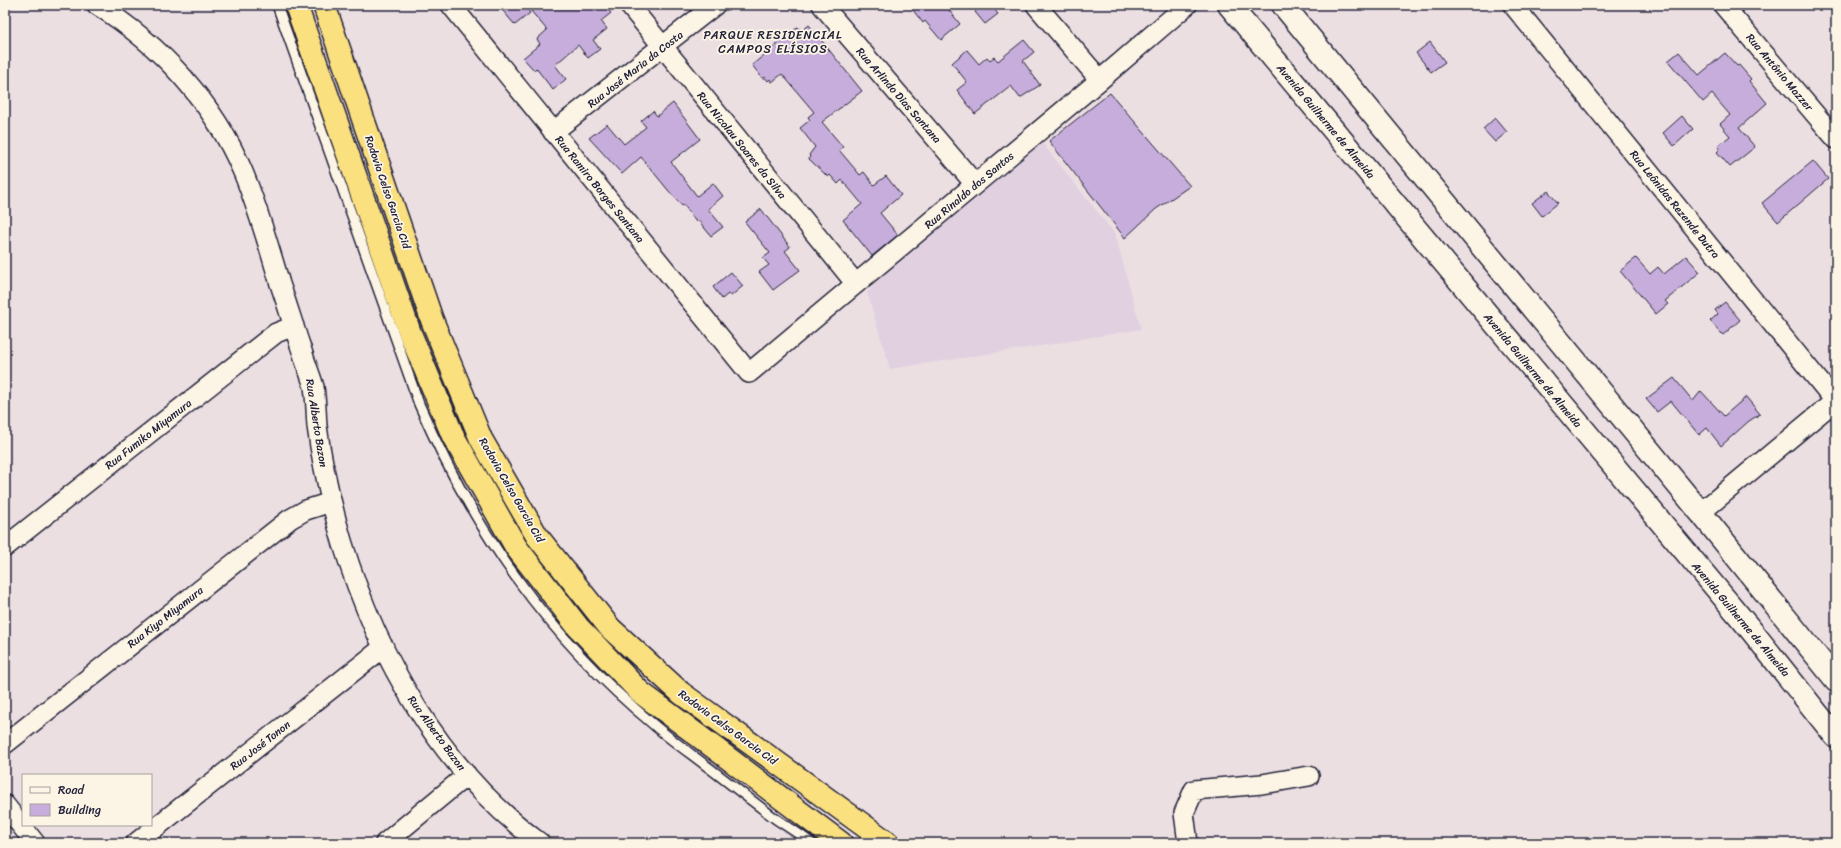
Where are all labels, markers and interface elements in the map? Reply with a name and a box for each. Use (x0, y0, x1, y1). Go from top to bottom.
district label: PARQUE RESIDENCIAL CAMPOS ELÍSIOS (704, 24, 842, 60)
street label: Rua José Maria da Costa (583, 25, 688, 113)
street label: Rua Antônio Mazzer (1741, 29, 1818, 116)
street label: Rua Arlindo Dias Santana (851, 43, 946, 148)
street label: Avenida Guilherme de Almeida (1271, 59, 1380, 183)
street label: Rua Nicolau Soares da Silva (692, 87, 791, 204)
street label: Rua Ramiro Borges Santana (550, 131, 649, 248)
street label: Rodovia Celso Garcia Cid (359, 133, 416, 252)
street label: Rua Rinaldo dos Santos (920, 146, 1019, 234)
street label: Rua Leônidas Rezende Dutra (1625, 146, 1725, 263)
street label: Avenida Guilherme de Almeida (1478, 308, 1587, 432)
street label: Rua Alberto Bazon (300, 377, 333, 469)
street label: Rua Fumiko Miyamura (101, 394, 196, 475)
street label: Rodovia Celso Garcia Cid (474, 434, 550, 547)
street label: Avenida Guilherme de Almeida (1686, 557, 1795, 681)
street label: Rua Kiyo Miyamura (123, 581, 208, 653)
street label: Rodovia Celso Garcia Cid (674, 685, 782, 771)
street label: Rua Alberto Bazon (403, 692, 471, 775)
street label: Rua José Tonon (226, 716, 295, 775)
legend (22, 774, 152, 826)
text: Road (58, 779, 85, 801)
text: Building (58, 799, 101, 821)

